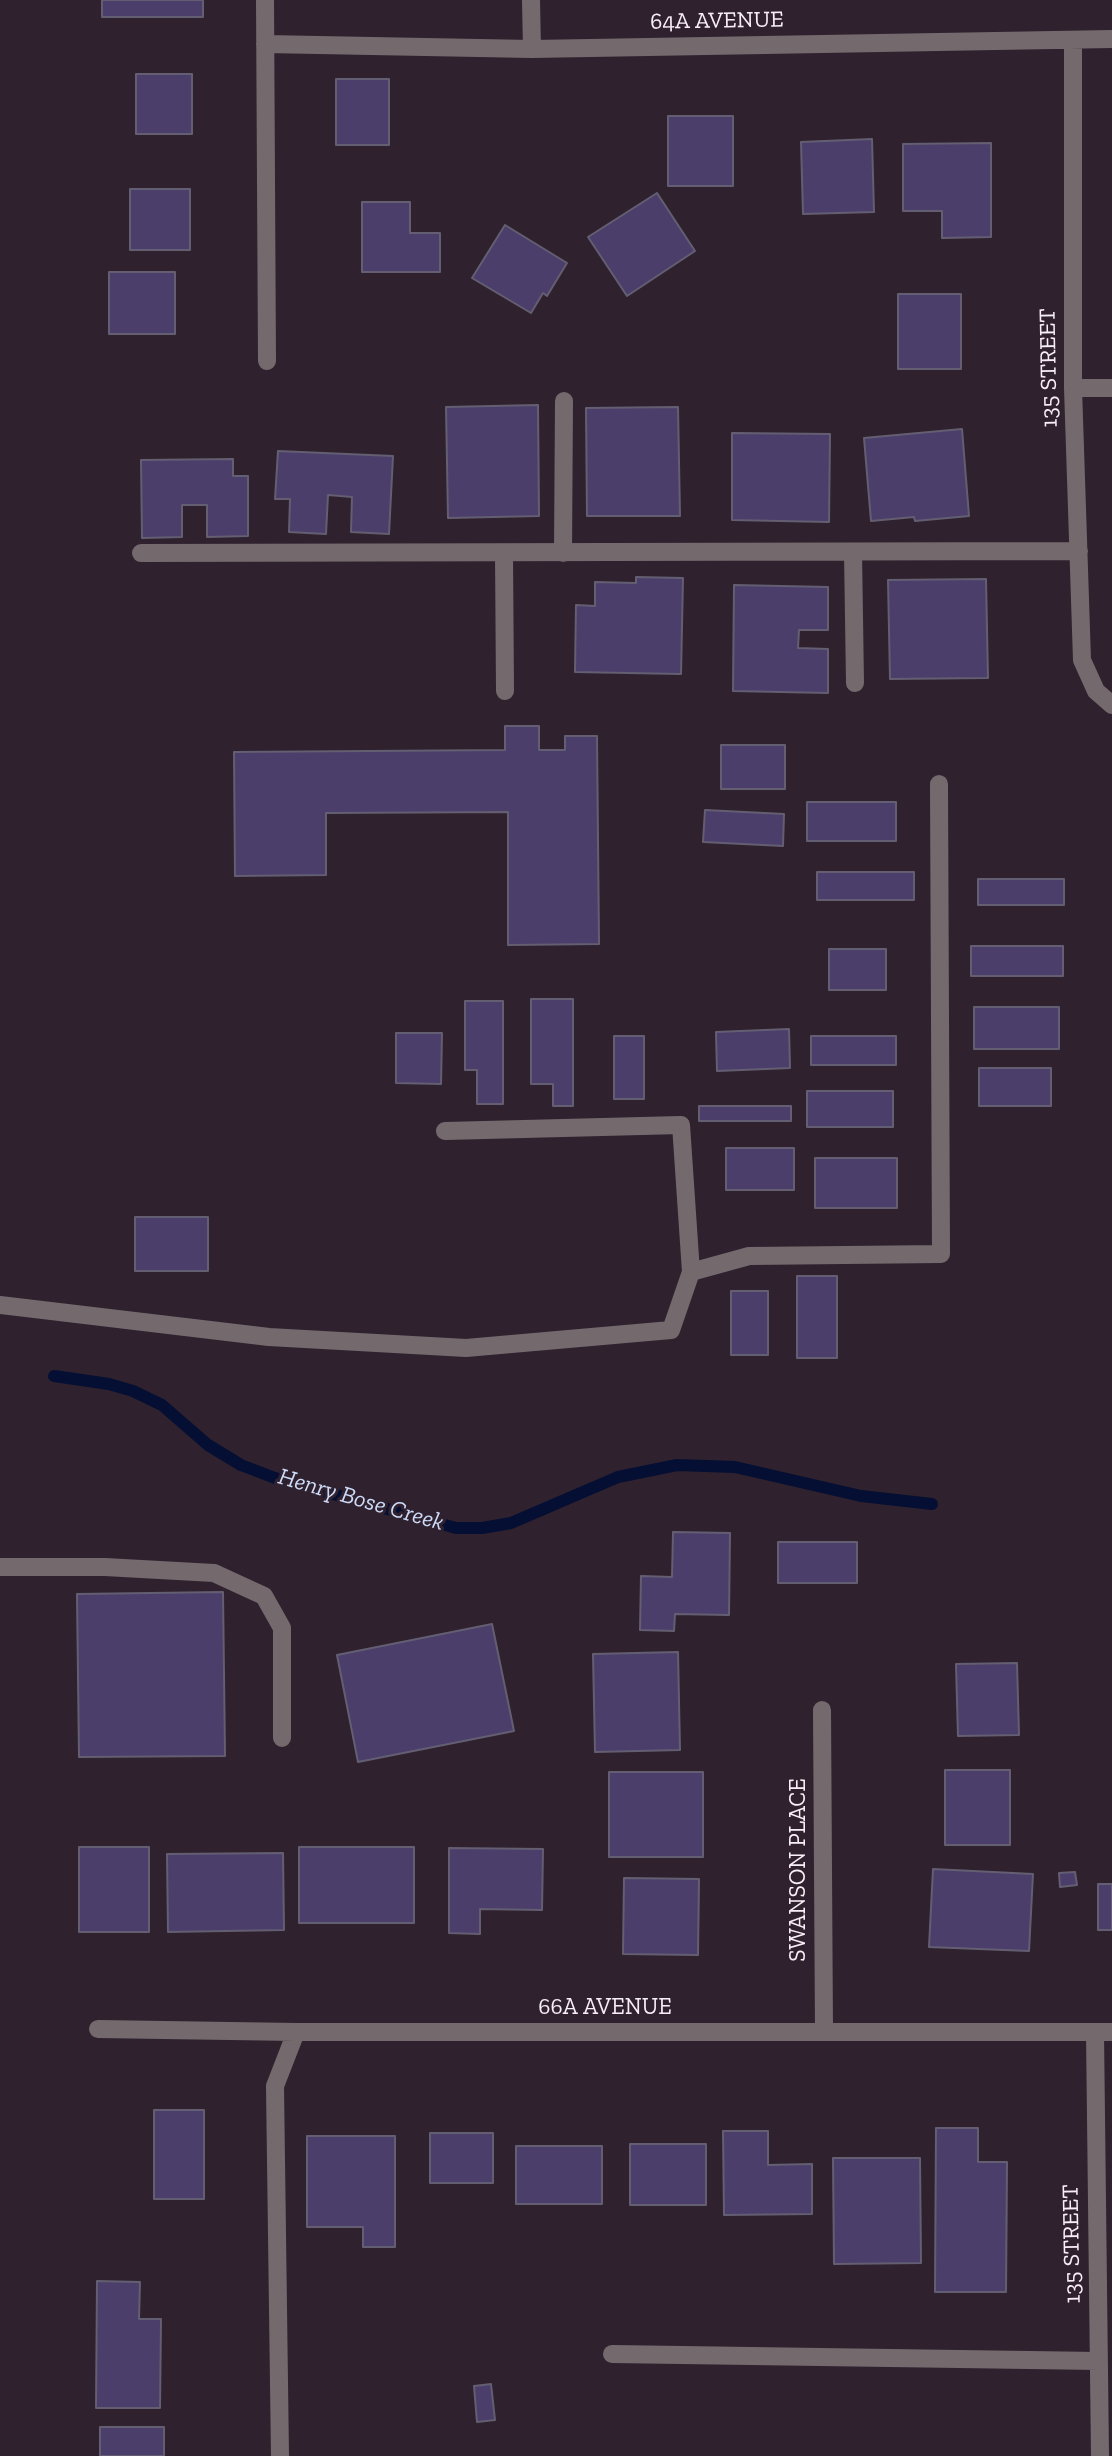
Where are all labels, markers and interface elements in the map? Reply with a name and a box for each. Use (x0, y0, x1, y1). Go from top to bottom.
street label: 64A AVENUE (650, 6, 784, 36)
street label: 135 STREET (1034, 308, 1064, 428)
water label: Henry Bose Creek (275, 1463, 447, 1537)
street label: SWANSON PLACE (784, 1778, 812, 1962)
street label: 66A AVENUE (538, 1993, 672, 2021)
street label: 135 STREET (1057, 2184, 1087, 2304)

